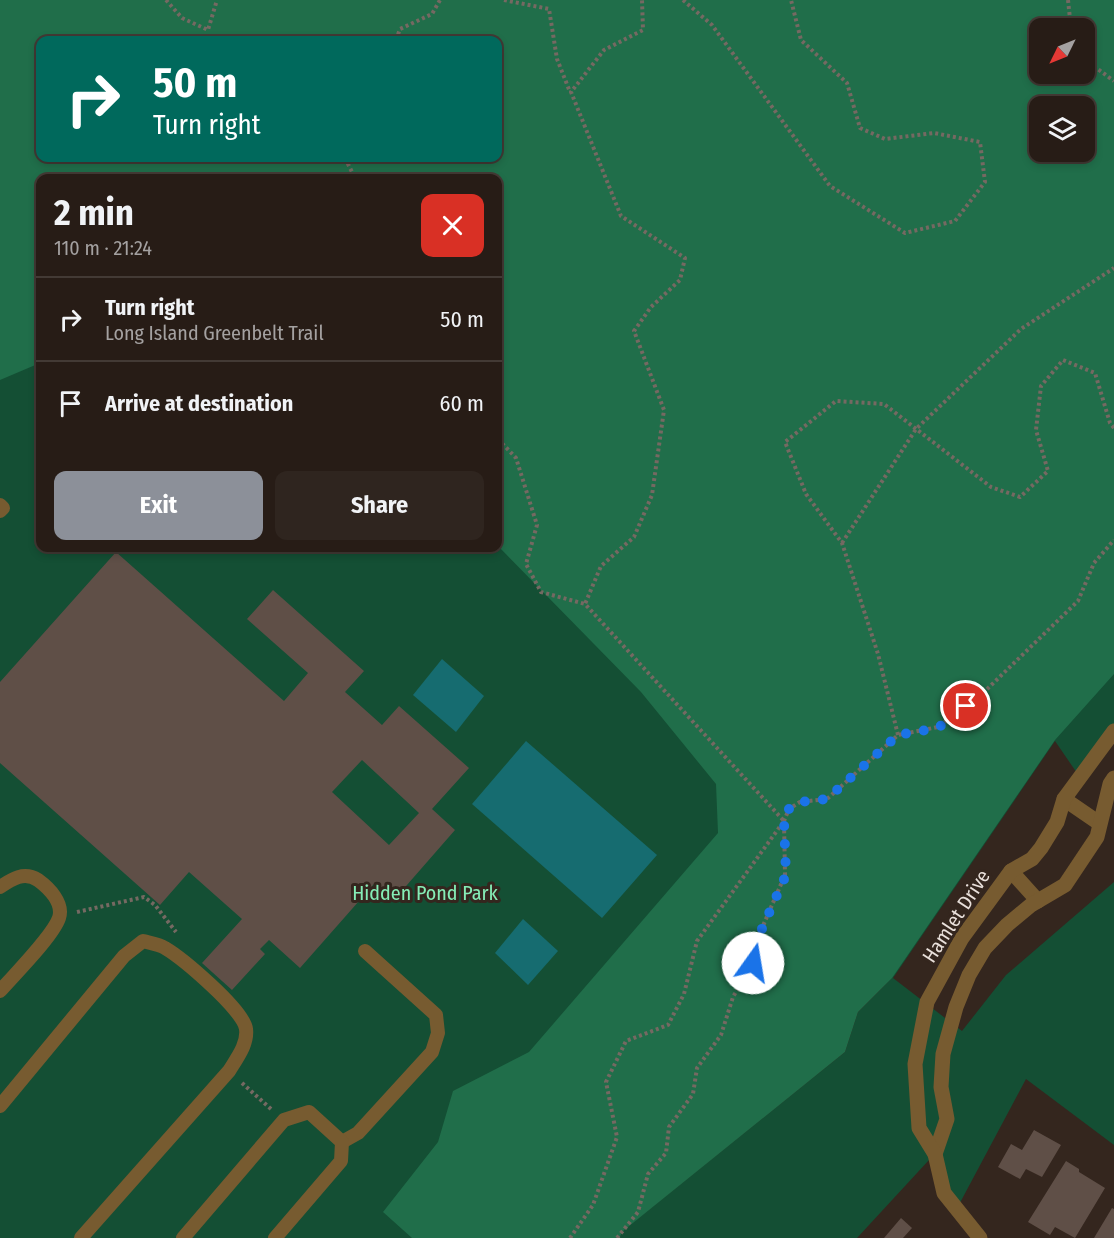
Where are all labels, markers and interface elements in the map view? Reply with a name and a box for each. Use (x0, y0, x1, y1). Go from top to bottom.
north arrow (1029, 18, 1095, 84)
map controls (1029, 18, 1095, 162)
text: 50 m (153, 58, 237, 108)
icon: right (54, 60, 132, 138)
button: layers (1029, 96, 1095, 162)
text: Turn right (153, 109, 261, 141)
text: 2 min (54, 191, 134, 235)
button: close (421, 194, 484, 257)
text: 110 m · 21:24 (54, 236, 152, 260)
text: Turn right (105, 294, 194, 321)
icon: right (54, 303, 87, 336)
text: 50 m (440, 306, 484, 333)
text: Long Island Greenbelt Trail (105, 321, 324, 345)
icon: arrive (54, 387, 87, 420)
text: Arrive at destination (105, 390, 293, 417)
text: 60 m (440, 390, 484, 417)
button: Exit (54, 471, 263, 540)
button: Share (275, 471, 484, 540)
pin (940, 680, 991, 731)
icon: arrive (949, 689, 982, 722)
street label: Hamlet Drive (917, 865, 995, 967)
park label: Hidden Pond Park (352, 881, 498, 905)
position arrow (721, 931, 785, 995)

